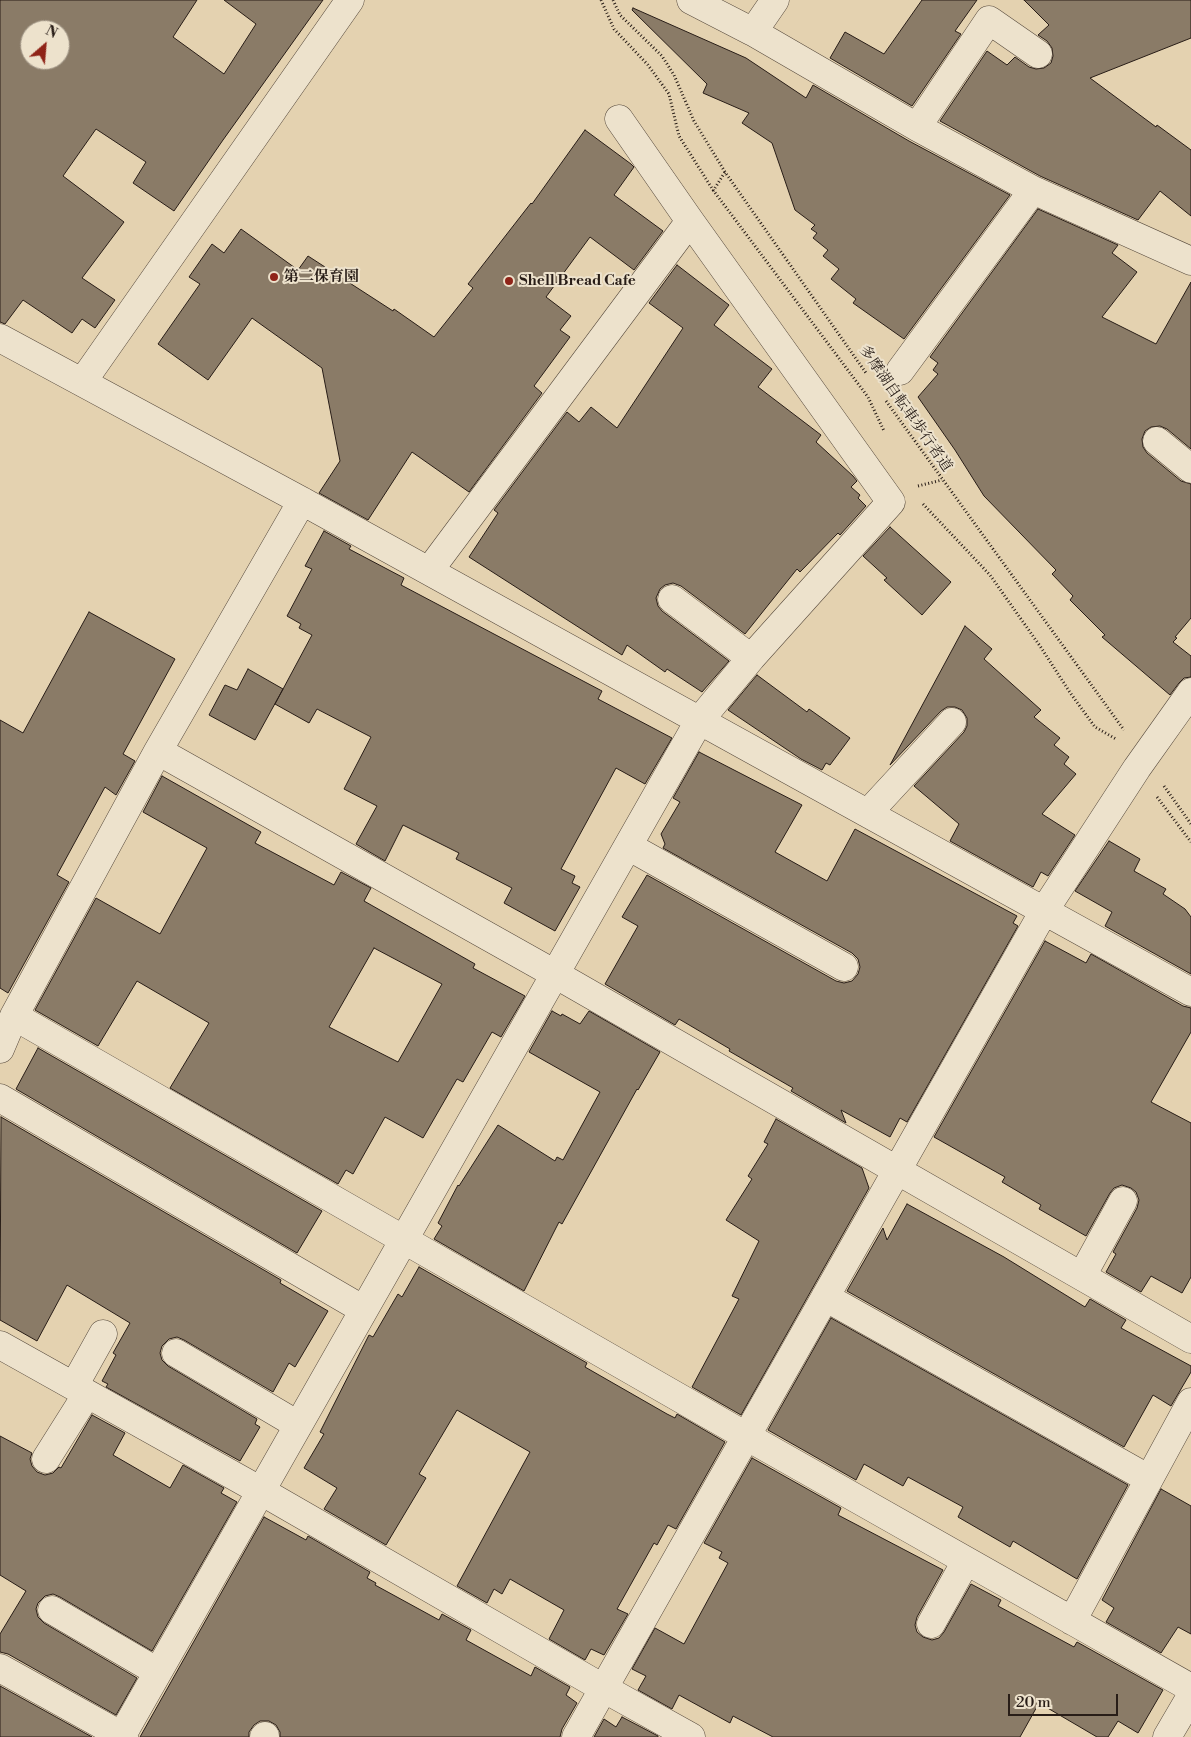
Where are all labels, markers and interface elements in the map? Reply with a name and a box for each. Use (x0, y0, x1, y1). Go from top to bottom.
north arrow (20, 20, 70, 70)
text: N (42, 22, 60, 43)
place label: 第二保育園 (284, 268, 359, 286)
marker: 第二保育園 (268, 271, 280, 283)
place label: Shell Bread Cafe (519, 272, 636, 290)
marker: Shell Bread Cafe (503, 275, 515, 287)
street label: 多摩湖自転車歩行者道 (855, 342, 955, 476)
scale bar (1011, 1684, 1121, 1716)
text: 20 m (1016, 1693, 1051, 1712)

